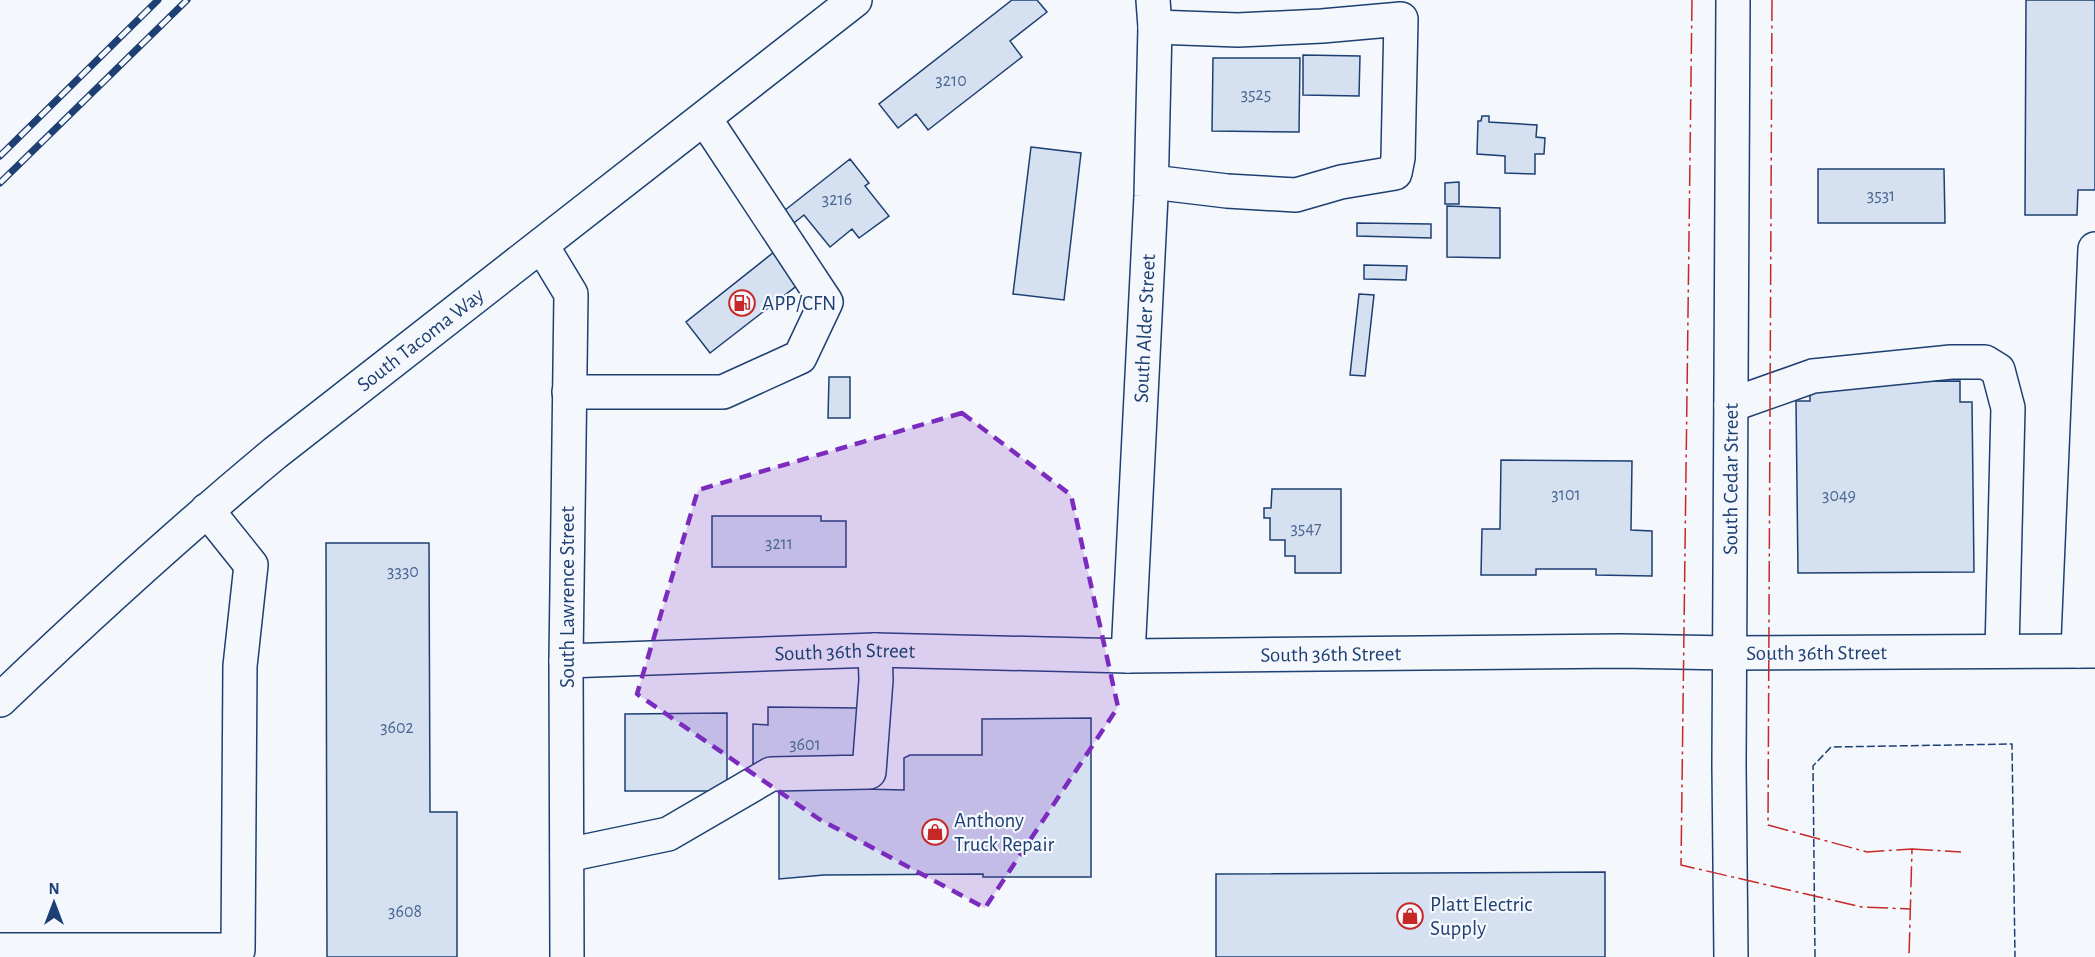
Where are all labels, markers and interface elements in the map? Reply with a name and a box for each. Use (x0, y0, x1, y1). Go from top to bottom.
house number: 3210 (935, 72, 967, 90)
house number: 3525 (1241, 86, 1271, 104)
house number: 3531 (1867, 187, 1895, 205)
house number: 3216 (822, 191, 852, 209)
street label: South Alder Street (1130, 253, 1159, 403)
street label: South Tacoma Way (353, 284, 488, 395)
fuel station icon: APP/CFN (727, 288, 757, 318)
place label: APP/CFN (762, 293, 836, 314)
street label: South Cedar Street (1720, 403, 1741, 555)
house number: 3101 (1551, 486, 1581, 504)
house number: 3049 (1822, 487, 1856, 505)
street label: South Lawrence Street (557, 506, 578, 688)
house number: 3547 (1290, 520, 1322, 538)
house number: 3211 (765, 535, 793, 553)
house number: 3330 (387, 563, 419, 581)
street label: South 36th Street (774, 639, 916, 664)
street label: South 36th Street (1746, 642, 1887, 663)
street label: South 36th Street (1260, 643, 1401, 665)
house number: 3602 (380, 719, 414, 737)
house number: 3601 (789, 736, 821, 754)
place label: Anthony Truck Repair (954, 810, 1055, 855)
shop icon: Anthony Truck Repair (920, 817, 950, 847)
north arrow (24, 873, 84, 933)
text: N (48, 881, 60, 897)
place label: Platt Electric Supply (1430, 894, 1532, 939)
shop icon: Platt Electric Supply (1395, 901, 1425, 931)
house number: 3608 (388, 903, 422, 921)

